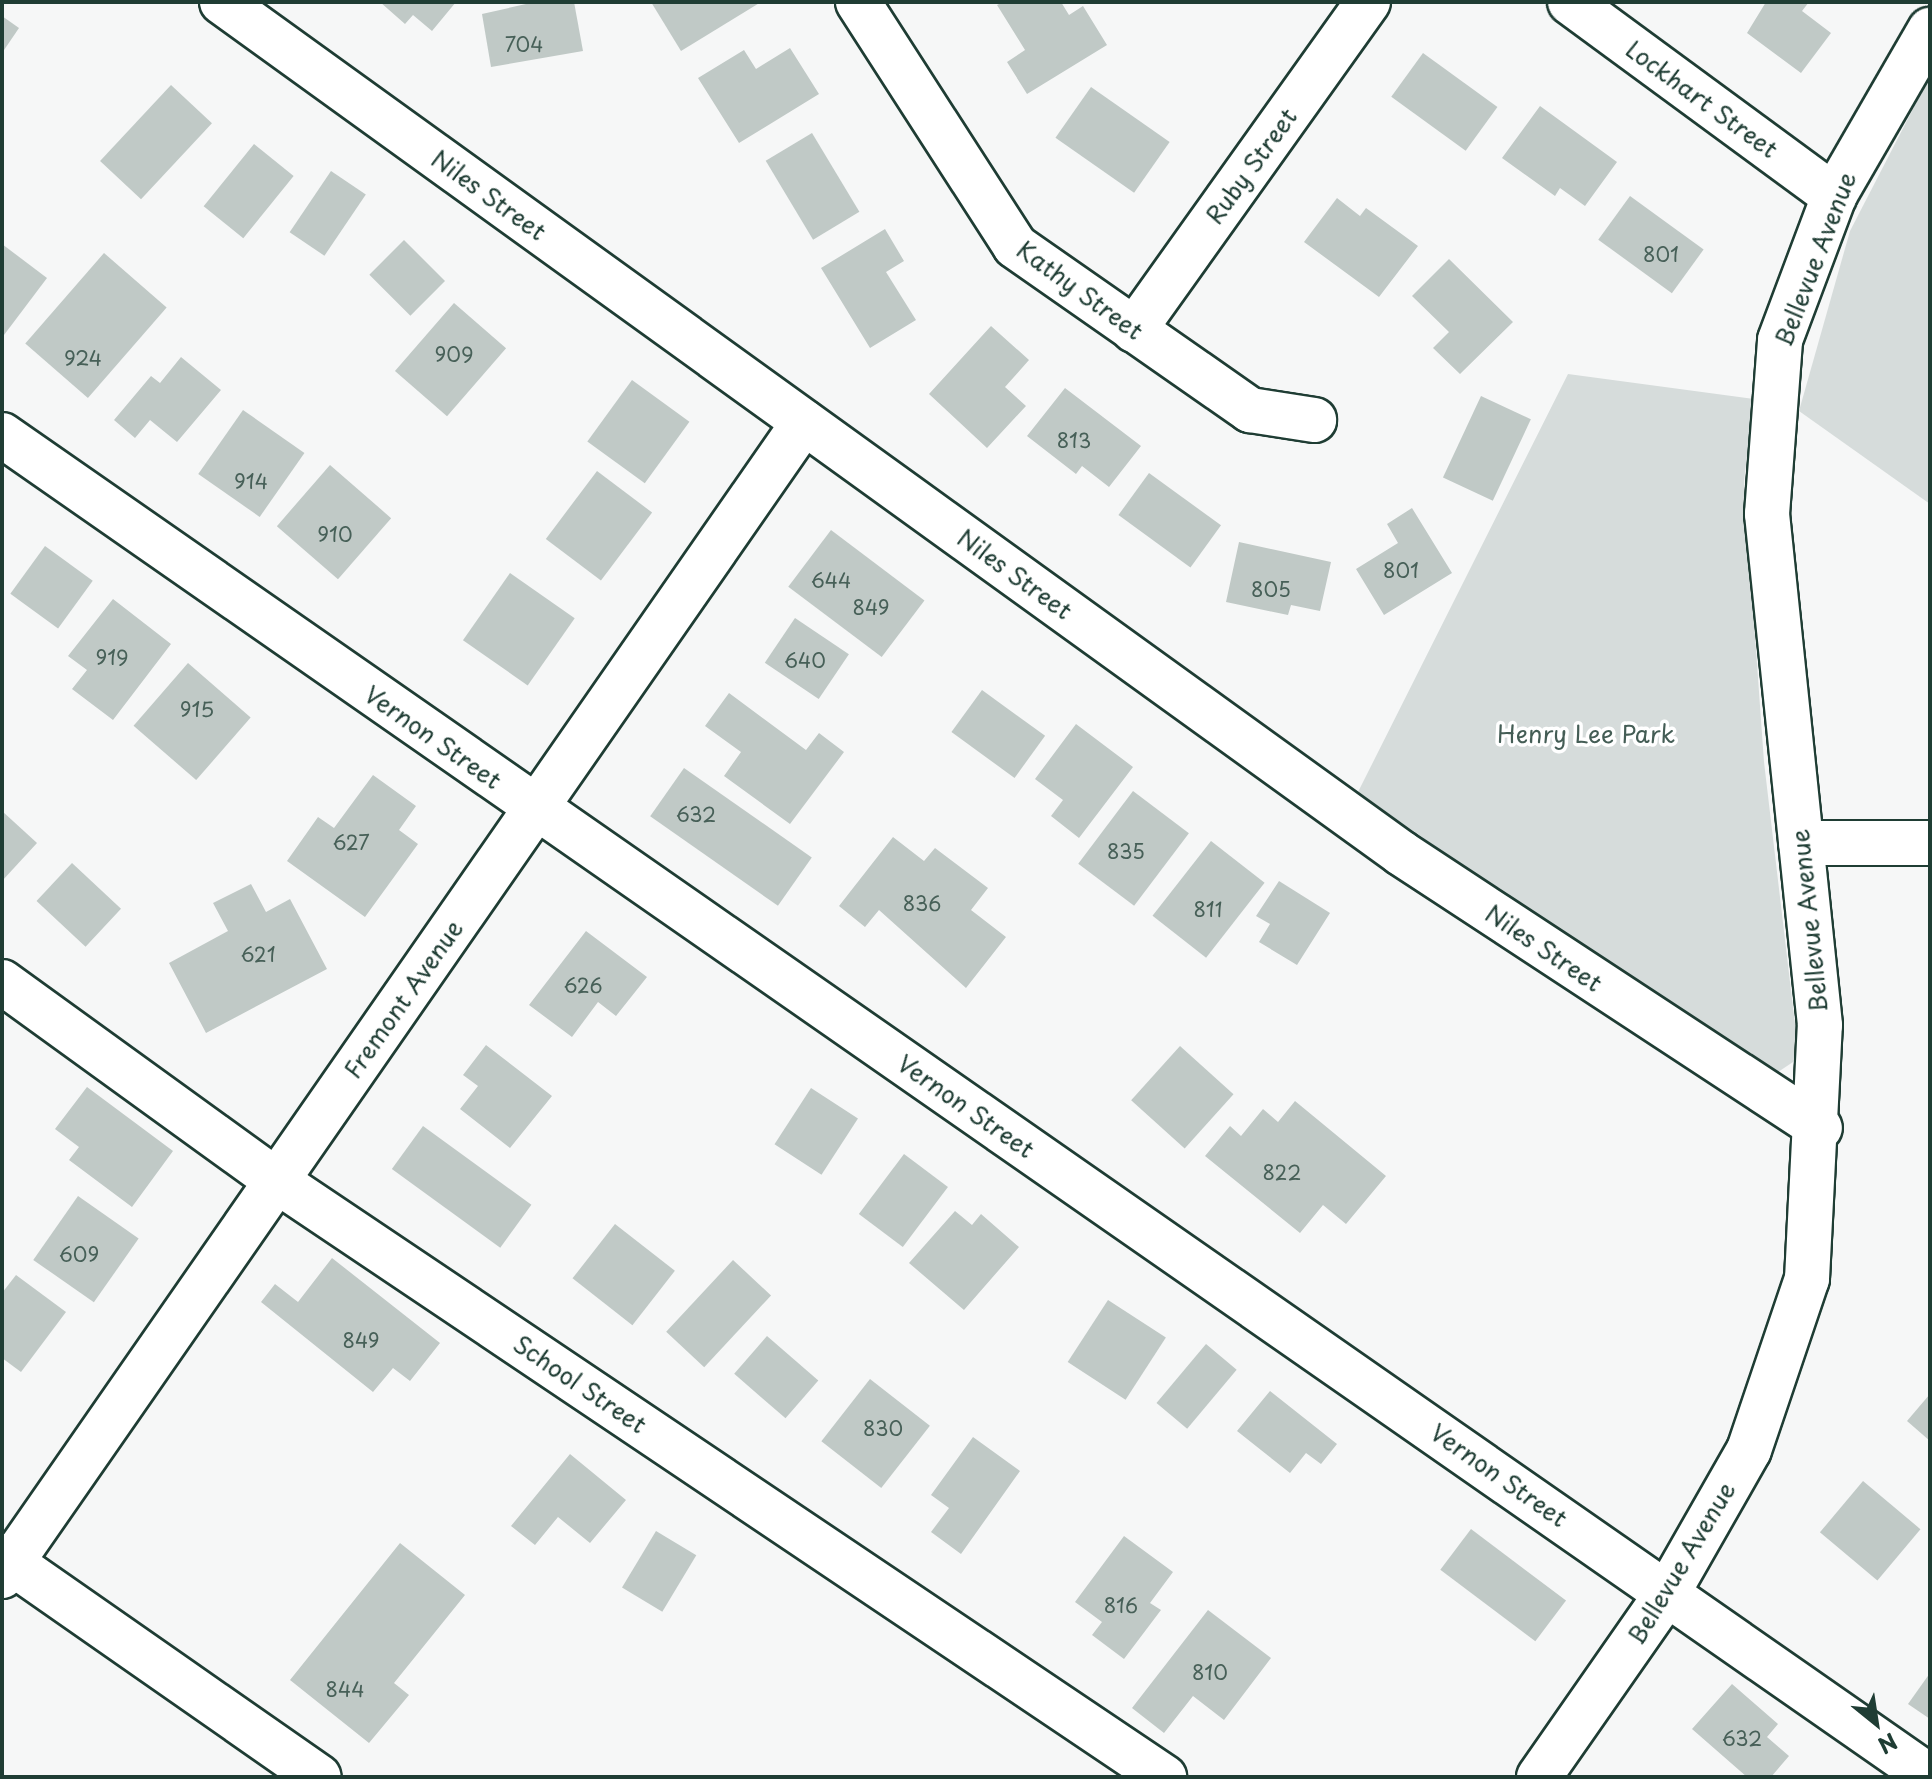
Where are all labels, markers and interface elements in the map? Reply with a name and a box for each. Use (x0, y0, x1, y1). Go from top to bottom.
house number: 704 (505, 32, 543, 56)
street label: Lockhart Street (1621, 35, 1783, 163)
street label: Ruby Street (1199, 102, 1303, 230)
street label: Niles Street (425, 143, 553, 247)
street label: Bellevue Avenue (1768, 167, 1862, 351)
street label: Kathy Street (1011, 235, 1149, 345)
house number: 801 (1643, 242, 1679, 266)
house number: 909 (435, 342, 473, 366)
house number: 924 (64, 346, 102, 370)
house number: 813 (1057, 428, 1091, 452)
house number: 914 (234, 469, 268, 493)
house number: 910 (317, 522, 353, 546)
street label: Niles Street (951, 522, 1079, 626)
house number: 801 (1383, 558, 1419, 582)
house number: 644 (811, 568, 851, 592)
house number: 805 (1251, 577, 1291, 601)
house number: 849 (852, 595, 890, 619)
house number: 919 (95, 645, 129, 669)
house number: 640 (784, 648, 826, 672)
street label: Vernon Street (359, 679, 507, 795)
house number: 915 (180, 697, 214, 721)
park label: Henry Lee Park (1497, 720, 1675, 748)
house number: 632 (676, 802, 716, 826)
street label: Bellevue Avenue (1785, 827, 1833, 1015)
house number: 627 (332, 830, 370, 854)
house number: 835 (1107, 839, 1145, 863)
house number: 836 (903, 891, 941, 915)
house number: 811 (1193, 897, 1223, 921)
street label: Niles Street (1480, 898, 1608, 998)
street label: Fremont Avenue (338, 915, 468, 1083)
house number: 621 (240, 942, 276, 966)
house number: 626 (564, 973, 602, 997)
street label: Vernon Street (892, 1048, 1040, 1164)
house number: 822 (1263, 1160, 1301, 1184)
house number: 609 (59, 1242, 99, 1266)
house number: 849 (342, 1328, 380, 1352)
street label: School Street (508, 1329, 652, 1439)
house number: 830 (863, 1416, 903, 1440)
street label: Vernon Street (1425, 1417, 1573, 1533)
street label: Bellevue Avenue (1621, 1476, 1741, 1650)
house number: 816 (1104, 1593, 1138, 1617)
house number: 810 (1192, 1660, 1228, 1684)
house number: 844 (326, 1677, 364, 1701)
north arrow (1836, 1683, 1916, 1763)
house number: 632 (1722, 1726, 1762, 1750)
text: N (1872, 1726, 1904, 1763)

